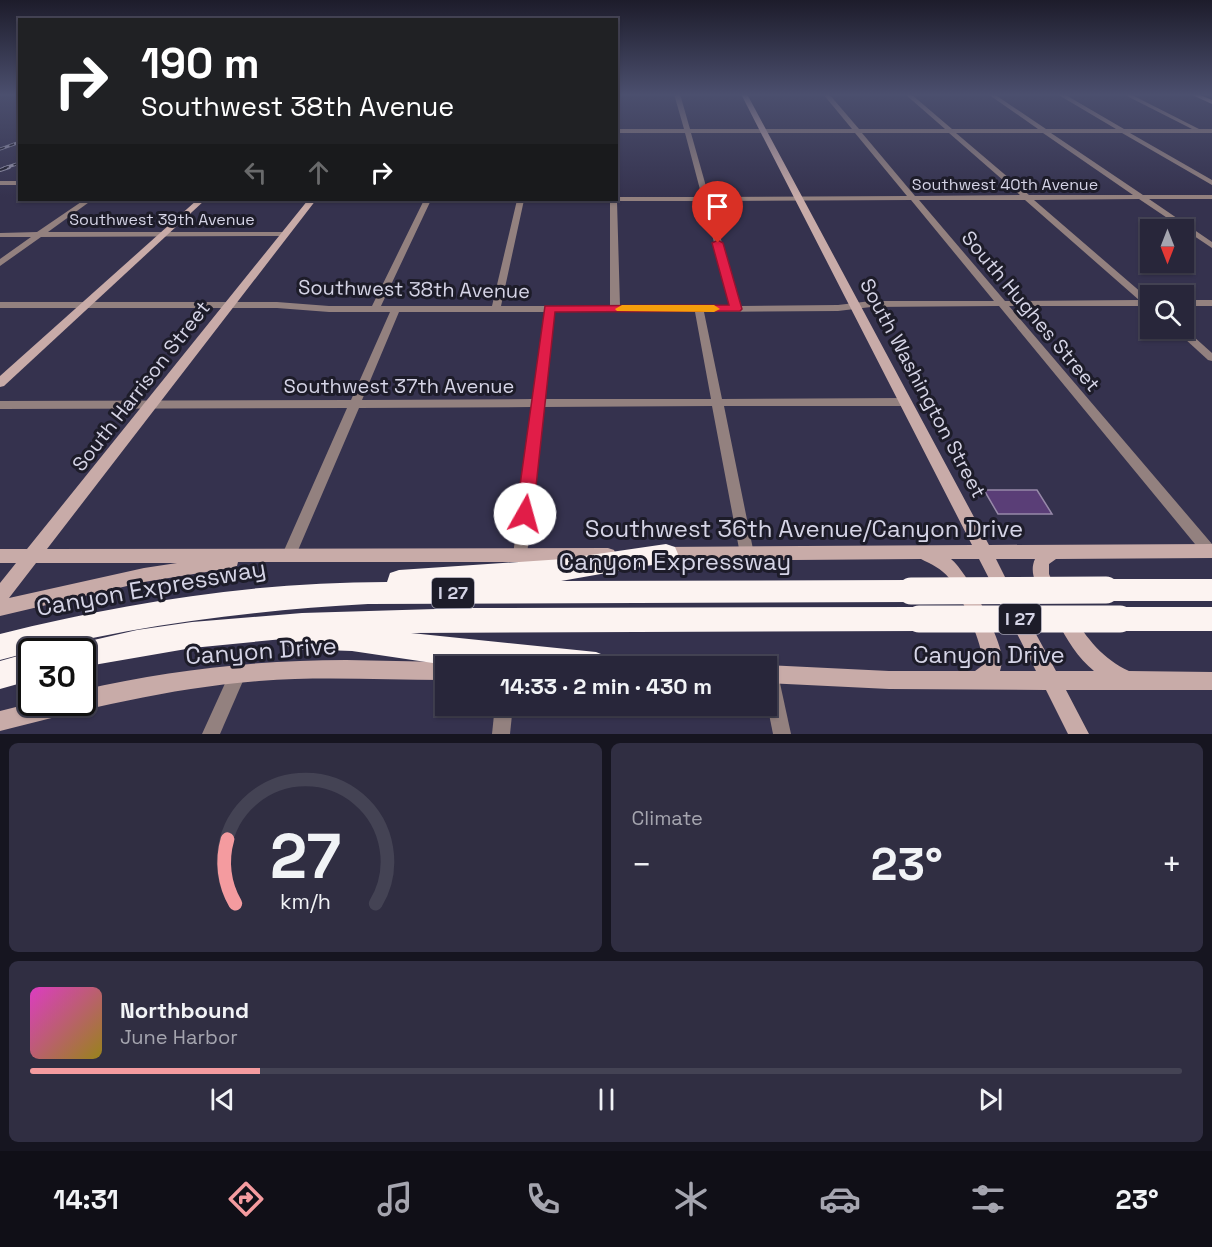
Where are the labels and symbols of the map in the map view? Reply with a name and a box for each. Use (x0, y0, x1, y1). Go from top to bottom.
street label: Southwest 40th Avenue (912, 174, 1098, 195)
pin (692, 181, 743, 243)
street label: Southwest 39th Avenue (69, 209, 255, 230)
north arrow (1140, 219, 1194, 273)
street label: South Hughes Street (956, 225, 1106, 397)
street label: Southwest 38th Avenue (298, 274, 530, 304)
street label: South Washington Street (854, 274, 992, 502)
street label: South Harrison Street (66, 295, 216, 477)
street label: Southwest 37th Avenue (284, 373, 514, 399)
position arrow (493, 482, 557, 546)
street label: Southwest 36th Avenue/Canyon Drive (585, 513, 1023, 544)
street label: Canyon Expressway (559, 546, 791, 577)
street label: Canyon Expressway (34, 552, 268, 623)
road number: I 27 (432, 578, 474, 608)
road number: I 27 (999, 604, 1041, 634)
street label: Canyon Drive (184, 630, 338, 671)
speed limit sign: 30 (18, 638, 96, 716)
street label: Canyon Drive (913, 639, 1065, 670)

